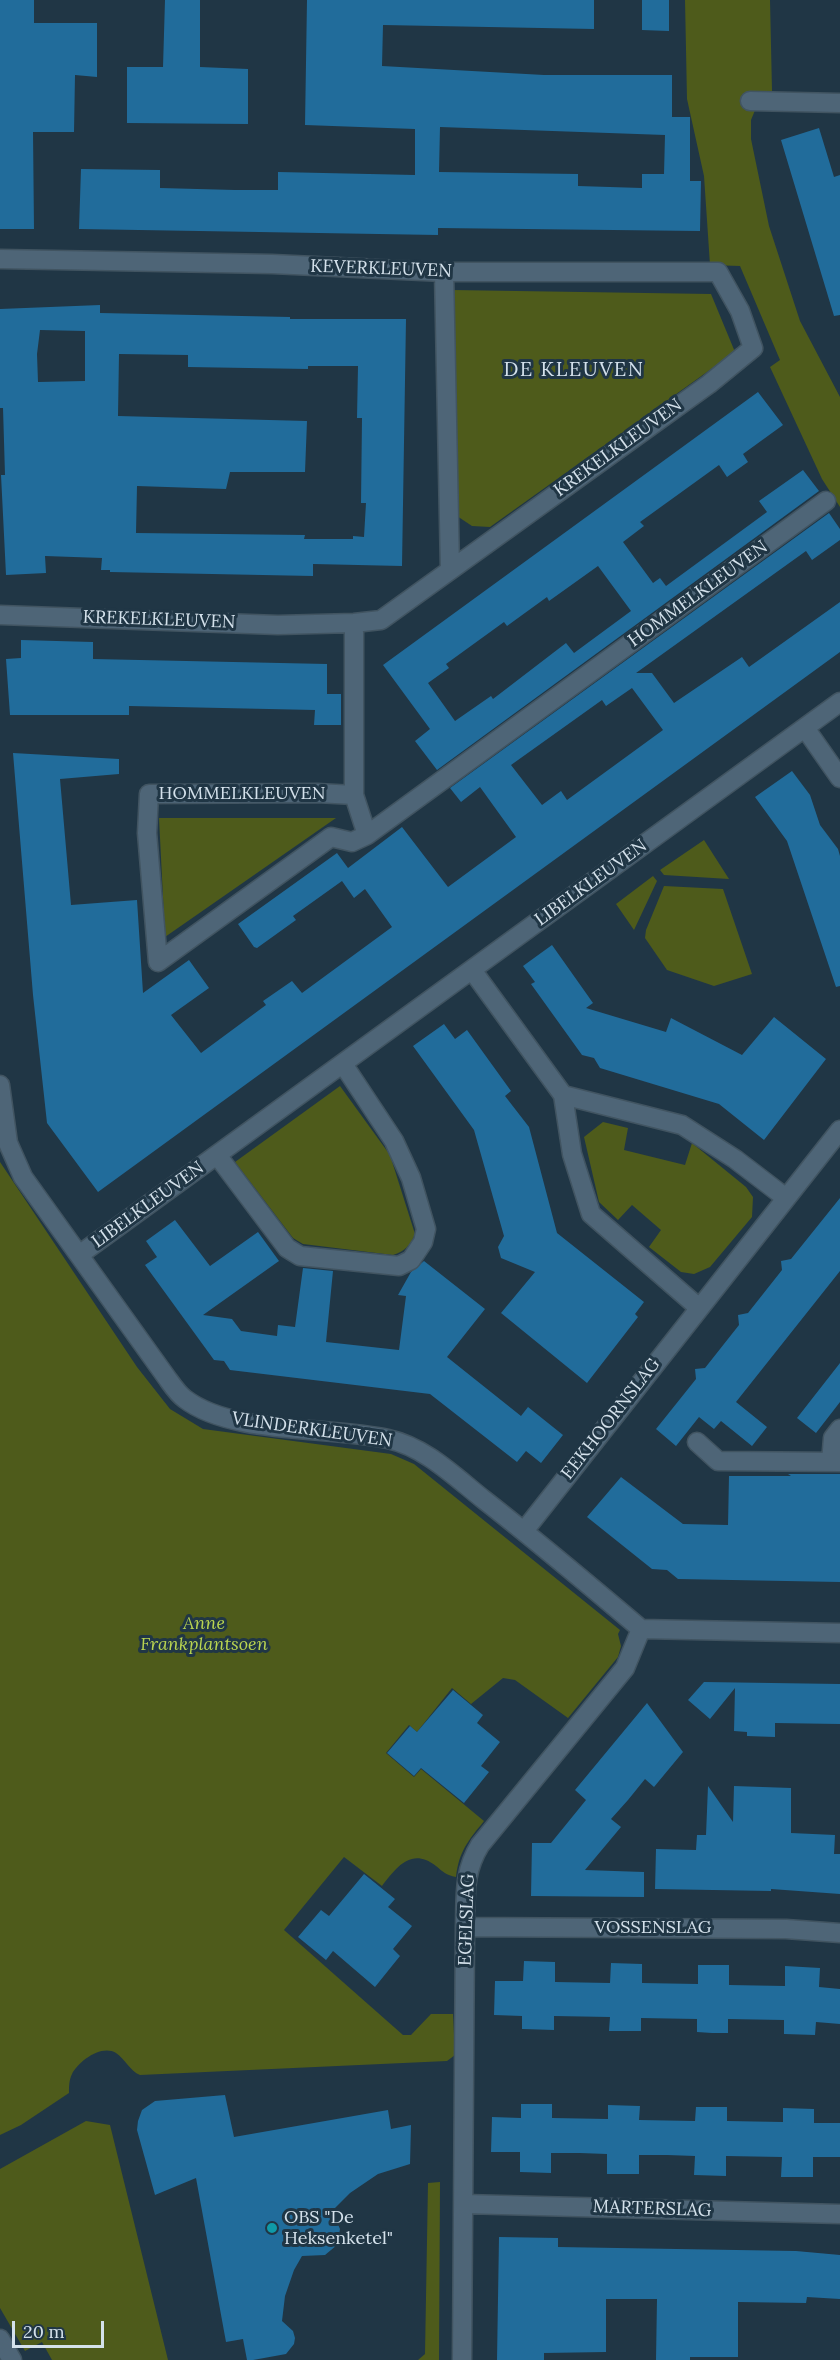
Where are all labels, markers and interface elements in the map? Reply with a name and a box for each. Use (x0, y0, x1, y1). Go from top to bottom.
street label: KEVERKLEUVEN (310, 256, 452, 282)
district label: DE KLEUVEN (504, 358, 644, 382)
street label: KREKELKLEUVEN (550, 394, 686, 502)
street label: HOMMELKLEUVEN (624, 536, 772, 652)
street label: KREKELKLEUVEN (82, 607, 236, 633)
street label: HOMMELKLEUVEN (159, 783, 325, 805)
street label: LIBELKLEUVEN (531, 835, 651, 931)
street label: LIBELKLEUVEN (88, 1157, 208, 1253)
street label: EEKHOORNSLAG (557, 1354, 665, 1484)
street label: VLINDERKLEUVEN (230, 1408, 394, 1452)
park label: Anne Frankplantsoen (140, 1613, 268, 1656)
street label: EGELSLAG (455, 1874, 479, 1966)
street label: VOSSENSLAG (595, 1917, 711, 1939)
street label: MARTERSLAG (592, 2196, 712, 2222)
place label: OBS "De Heksenketel" (284, 2207, 393, 2250)
marker: OBS "De Heksenketel" (265, 2221, 279, 2235)
scale bar (15, 2309, 106, 2347)
text: 20 m (23, 2320, 65, 2343)

